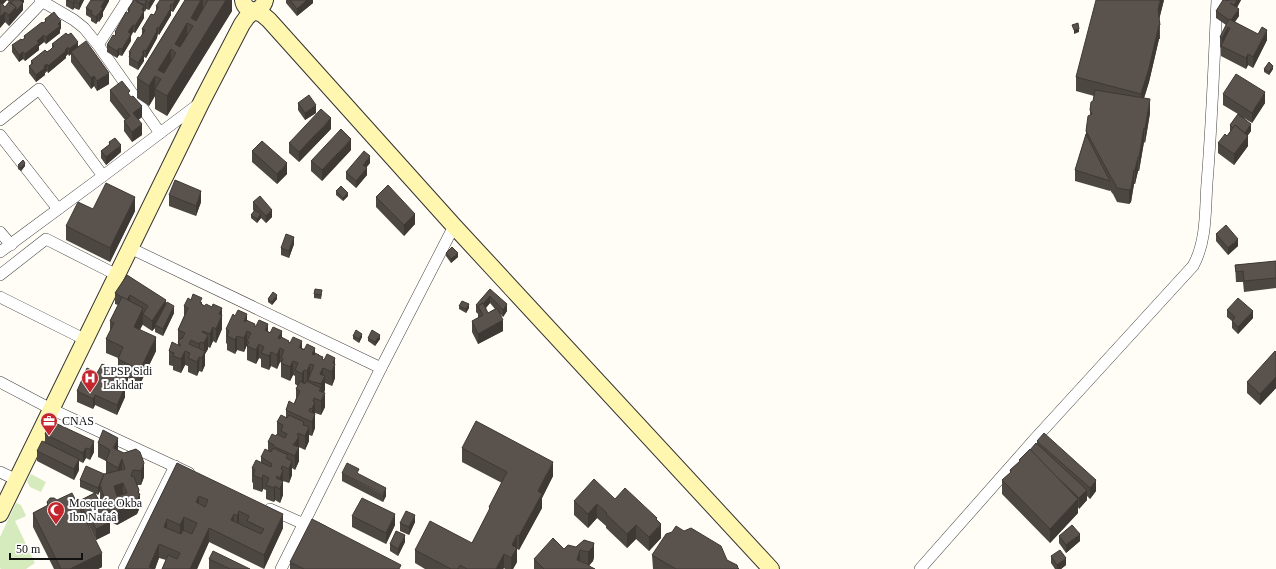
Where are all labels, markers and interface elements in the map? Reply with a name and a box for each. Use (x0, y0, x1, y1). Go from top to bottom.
place label: EPSP Sidi Lakhdar (103, 364, 153, 392)
hospital icon: EPSP Sidi Lakhdar (80, 368, 100, 393)
office icon: CNAS (39, 411, 59, 436)
place label: CNAS (62, 414, 94, 428)
place label: Mosquée Okba Ibn Nafaâ (69, 496, 143, 524)
mosque icon: Mosquée Okba Ibn Nafaâ (46, 500, 66, 525)
scale bar (10, 535, 82, 561)
text: 50 m (16, 542, 41, 556)

